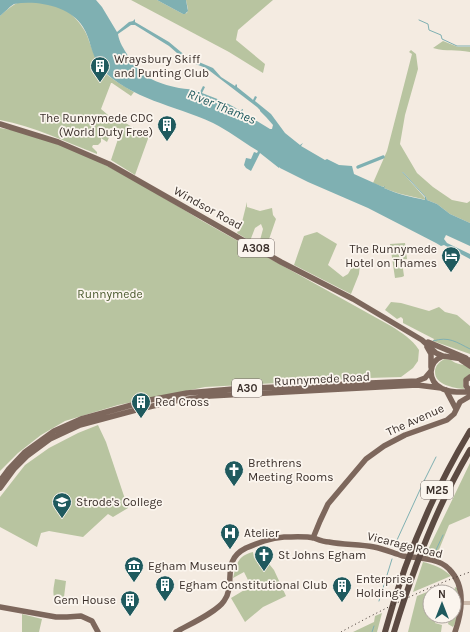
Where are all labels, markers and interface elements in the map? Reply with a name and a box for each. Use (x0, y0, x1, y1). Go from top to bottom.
place label: Wraysbury Skiff and Punting Club (114, 52, 209, 80)
building icon: Wraysbury Skiff and Punting Club (89, 55, 111, 83)
water label: River Thames (185, 86, 258, 127)
place label: The Runnymede CDC (World Duty Free) (40, 111, 153, 139)
building icon: The Runnymede CDC (World Duty Free) (156, 114, 178, 142)
street label: Windsor Road (171, 183, 245, 233)
road number: A308 (238, 239, 274, 257)
place label: The Runnymede Hotel on Thames (345, 242, 437, 270)
hotel icon: The Runnymede Hotel on Thames (440, 245, 462, 273)
park label: Runnymede (77, 287, 143, 301)
street label: Runnymede Road (274, 370, 370, 388)
road number: A30 (232, 379, 262, 397)
building icon: Red Cross (130, 391, 152, 419)
place label: Red Cross (155, 395, 209, 409)
street label: The Avenue (384, 401, 446, 439)
place label: Brethrens Meeting Rooms (248, 456, 333, 484)
church icon: Brethrens Meeting Rooms (223, 459, 245, 487)
road number: M25 (421, 481, 453, 499)
school or university icon: Strode's College (51, 491, 73, 519)
place label: Strode's College (76, 495, 162, 509)
hospital icon: Atelier (219, 522, 241, 550)
place label: Atelier (244, 526, 280, 540)
street label: Vicarage Road (366, 529, 444, 561)
church icon: St Johns Egham (253, 544, 275, 572)
place label: St Johns Egham (278, 548, 366, 562)
museum icon: Egham Museum (123, 555, 145, 583)
place label: Egham Museum (148, 559, 238, 573)
place label: Enterprise Holdings (356, 572, 412, 600)
building icon: Egham Constitutional Club (154, 574, 176, 602)
building icon: Enterprise Holdings (331, 575, 353, 603)
place label: Egham Constitutional Club (179, 578, 328, 592)
north arrow (422, 584, 462, 624)
text: N (438, 588, 446, 601)
building icon: Gem House (119, 589, 141, 617)
place label: Gem House (54, 593, 116, 607)

